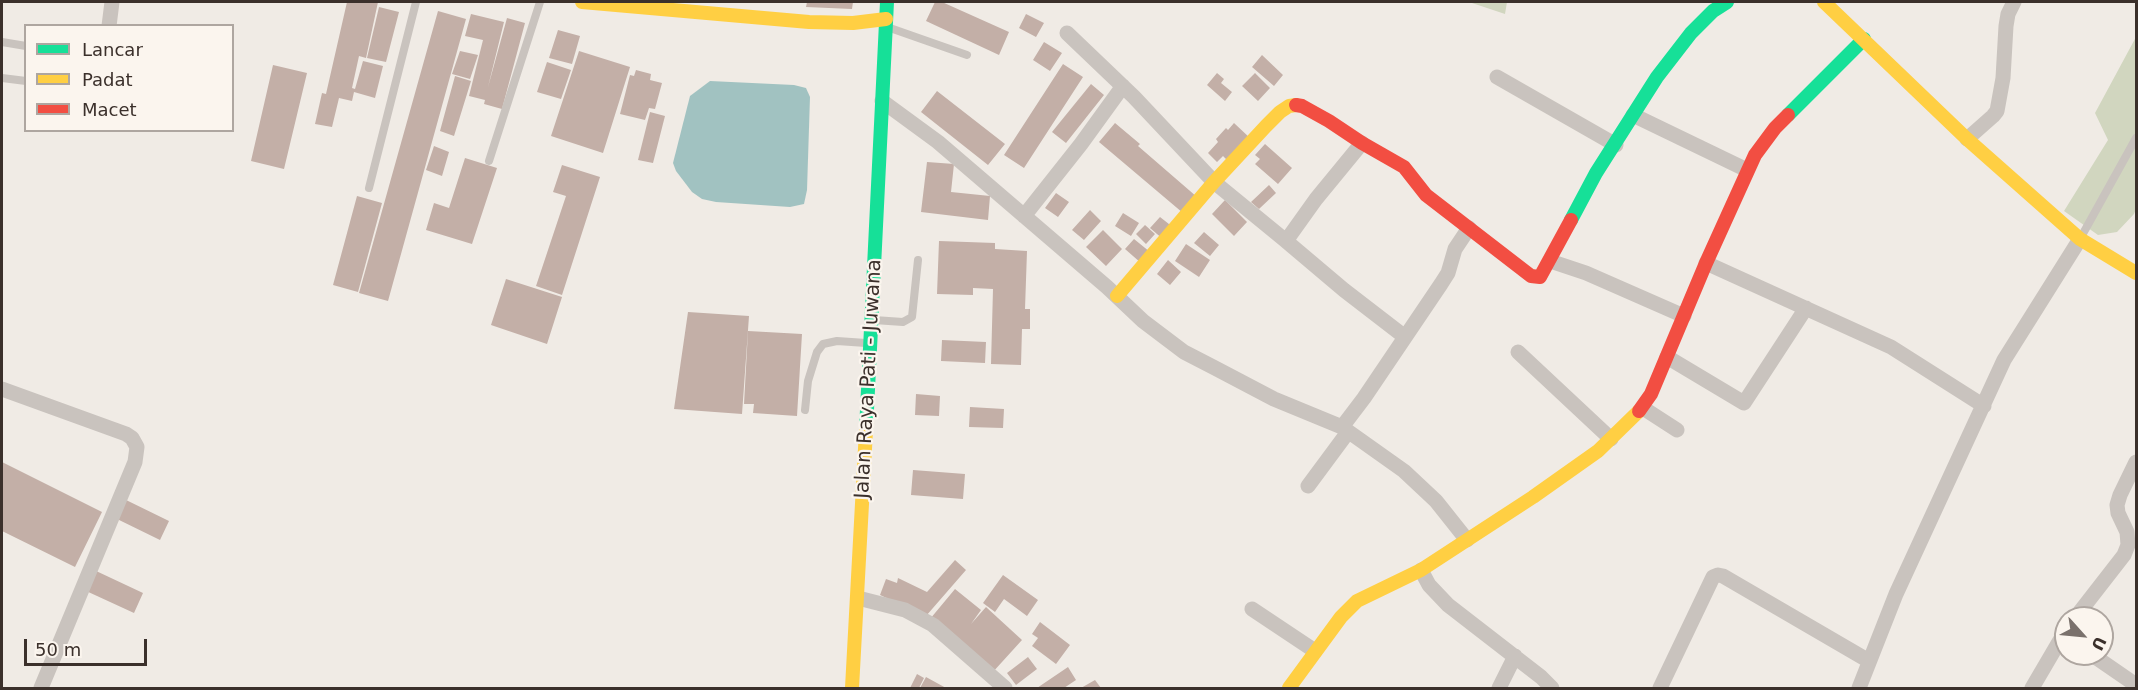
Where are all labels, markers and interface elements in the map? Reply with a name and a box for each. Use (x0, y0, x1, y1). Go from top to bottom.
legend (24, 24, 234, 132)
text: Lancar (82, 39, 143, 60)
text: Padat (82, 69, 133, 90)
text: Macet (82, 99, 137, 120)
street label: Jalan Raya Pati - Juwana (851, 259, 887, 499)
north arrow (2054, 606, 2114, 666)
scale bar (27, 627, 150, 665)
text: U (2087, 633, 2110, 654)
text: 50 m (35, 639, 81, 660)

